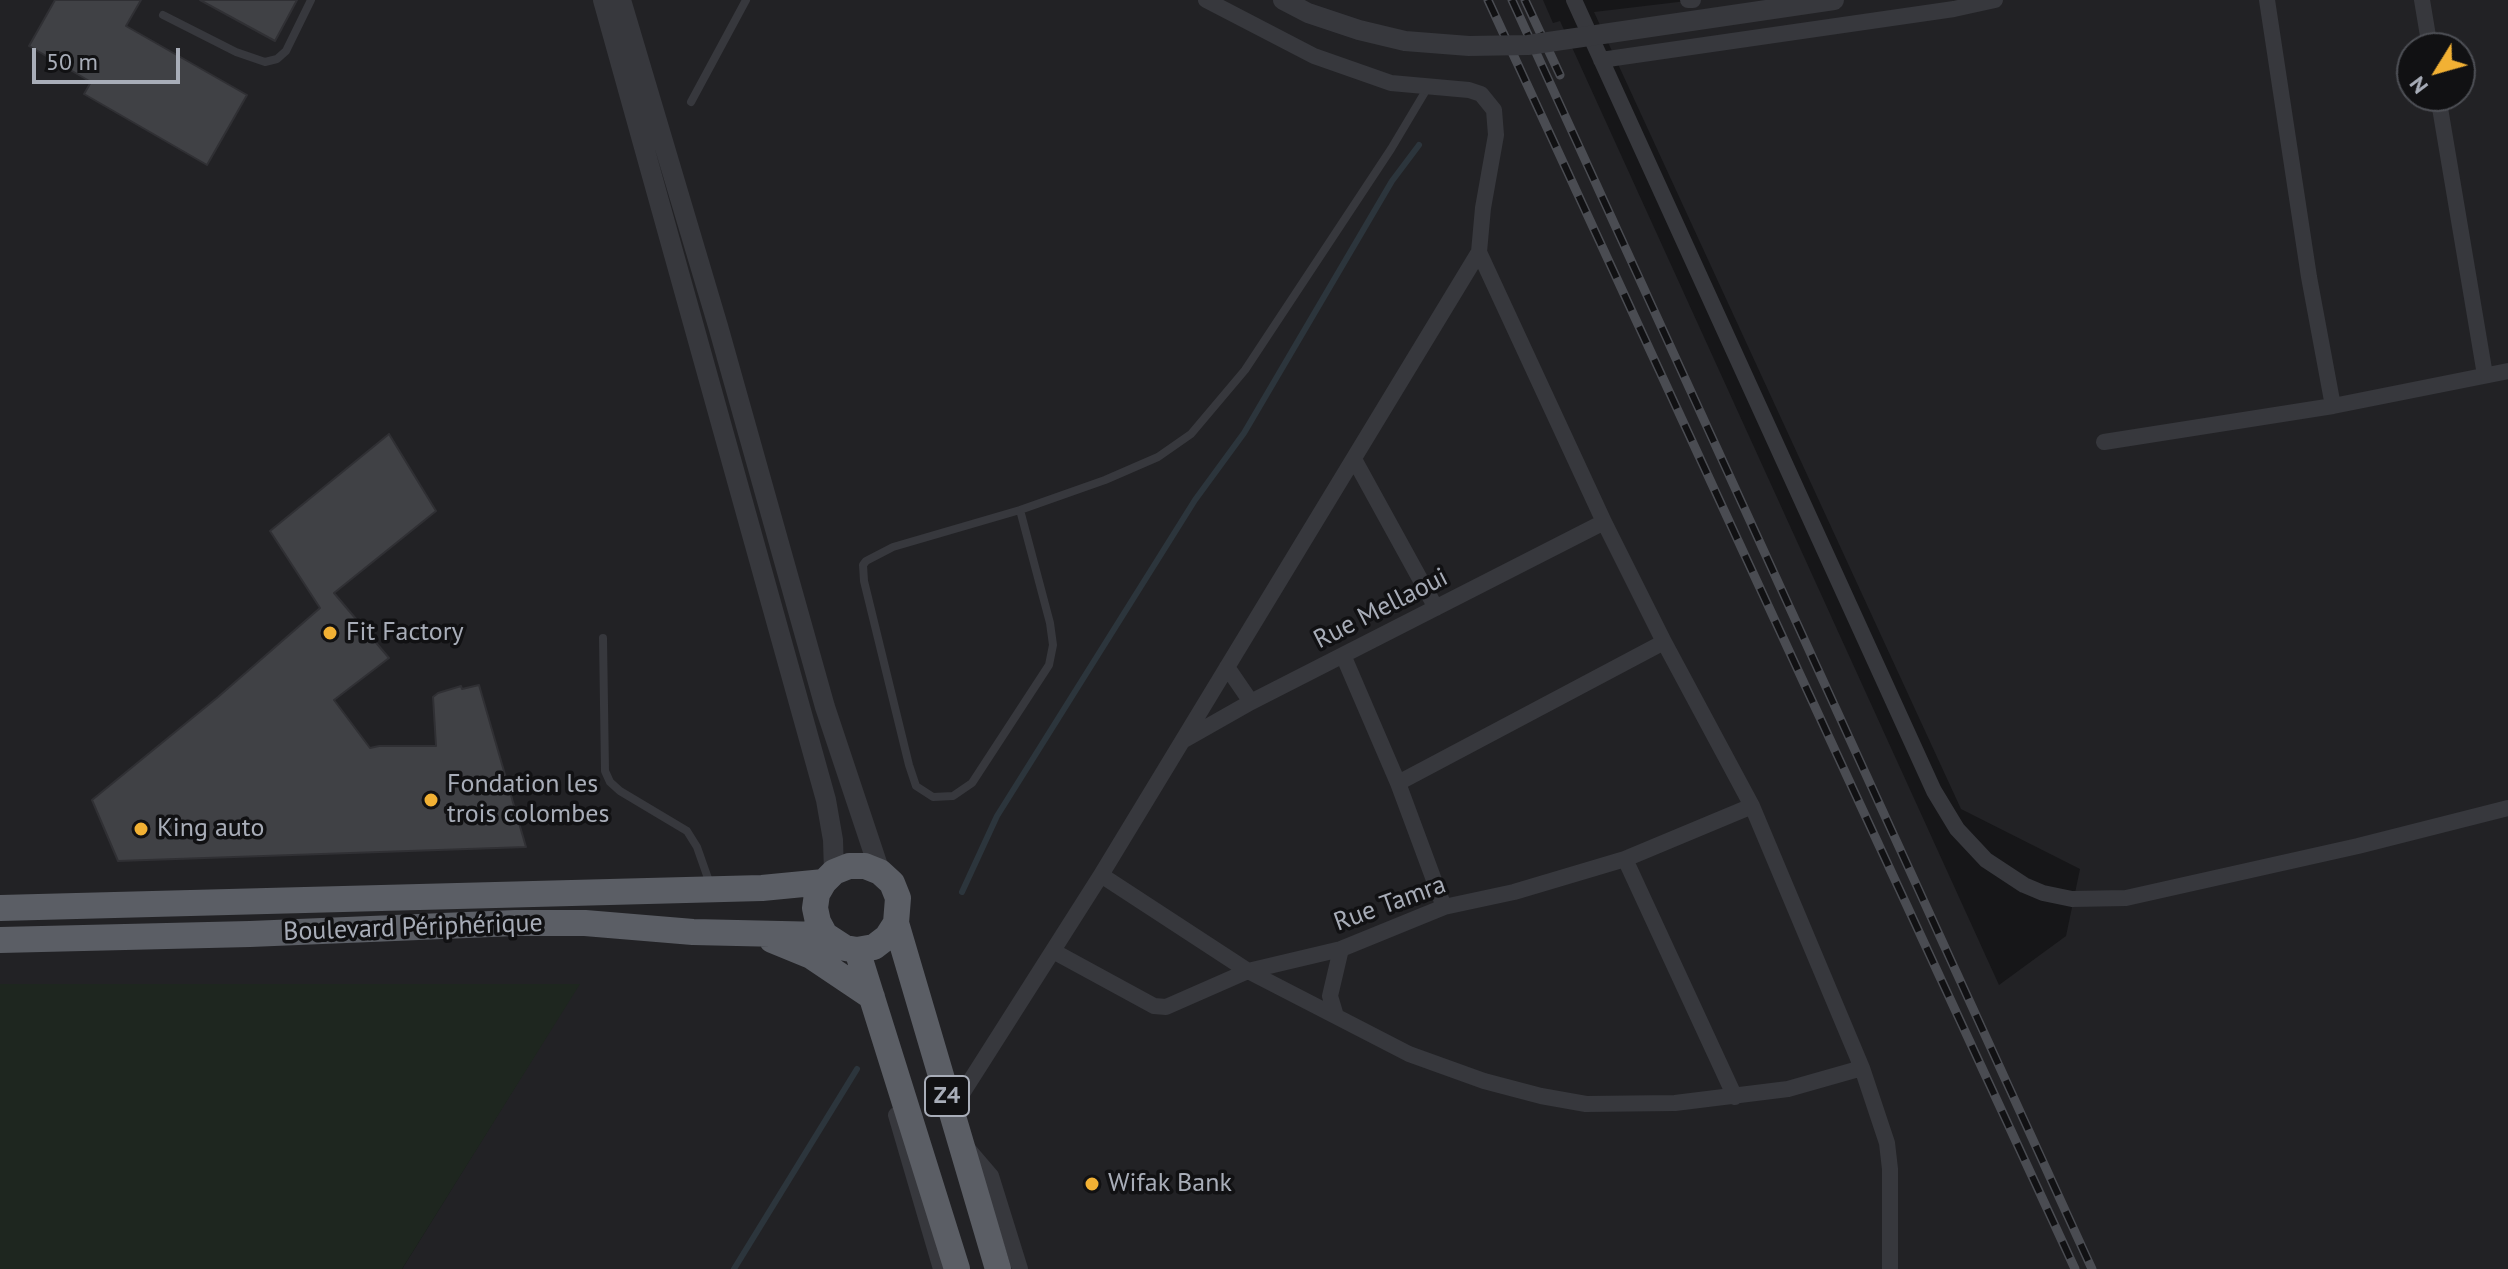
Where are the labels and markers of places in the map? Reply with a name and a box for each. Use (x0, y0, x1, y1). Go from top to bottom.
place label: Fit Factory (346, 617, 464, 649)
marker: Fit Factory (321, 624, 339, 642)
place label: Fondation les trois colombes (447, 769, 609, 830)
marker: Fondation les trois colombes (422, 791, 440, 809)
place label: King auto (157, 813, 264, 845)
marker: King auto (132, 820, 150, 838)
place label: Wifak Bank (1108, 1168, 1232, 1200)
marker: Wifak Bank (1083, 1175, 1101, 1193)

